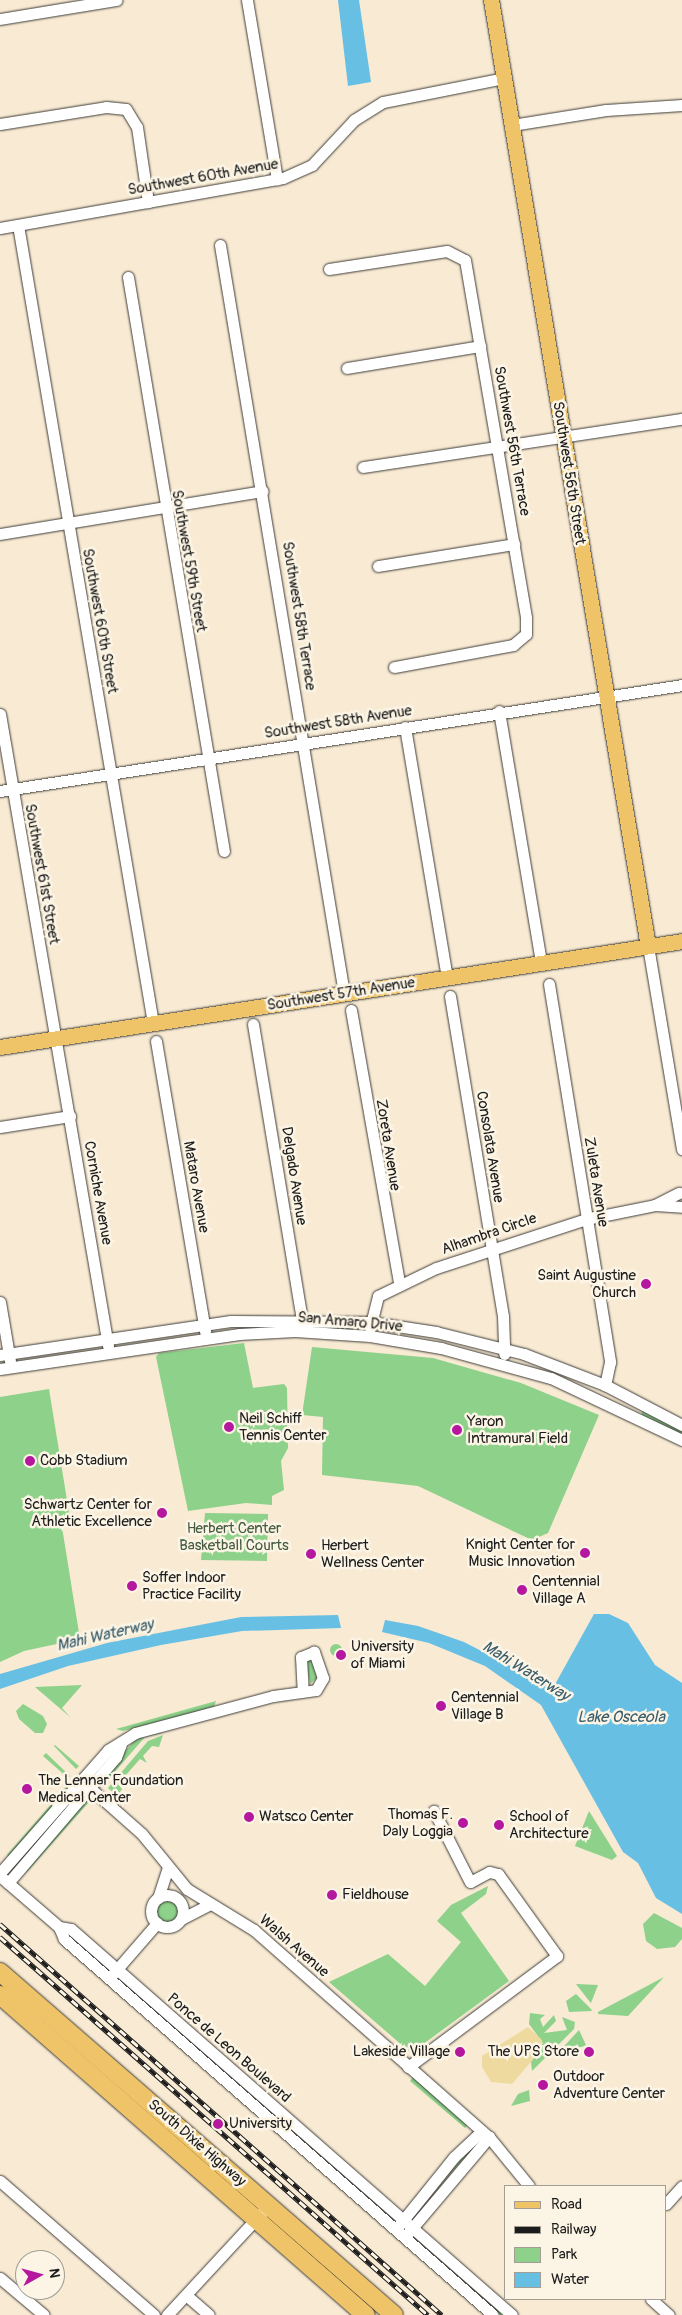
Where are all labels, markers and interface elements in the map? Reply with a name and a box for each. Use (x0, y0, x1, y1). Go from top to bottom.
street label: Southwest 60th Avenue (126, 155, 280, 199)
street label: Southwest 56th Terrace (490, 365, 534, 517)
street label: Southwest 56th Street (549, 400, 589, 546)
street label: Southwest 59th Street (168, 489, 210, 633)
street label: Southwest 58th Terrace (278, 540, 320, 692)
street label: Southwest 60th Street (78, 547, 122, 695)
street label: Southwest 58th Avenue (263, 701, 413, 743)
street label: Southwest 61st Street (21, 802, 63, 946)
street label: Southwest 57th Avenue (266, 973, 416, 1015)
street label: Consolata Avenue (472, 1090, 508, 1204)
street label: Zoreta Avenue (372, 1098, 404, 1192)
street label: Delgado Avenue (277, 1126, 311, 1226)
street label: Zuleta Avenue (580, 1136, 612, 1228)
street label: Corniche Avenue (80, 1140, 116, 1246)
street label: Mataro Avenue (179, 1140, 213, 1234)
street label: Alhambra Circle (439, 1209, 539, 1259)
place label: Saint Augustine Church (537, 1266, 636, 1301)
marker: Saint Augustine Church (640, 1278, 652, 1290)
street label: San Amaro Drive (297, 1308, 403, 1336)
place label: Neil Schiff Tennis Center (239, 1409, 327, 1444)
place label: Yaron Intramural Field (467, 1412, 568, 1447)
marker: Neil Schiff Tennis Center (223, 1421, 235, 1433)
marker: Yaron Intramural Field (451, 1424, 463, 1436)
place label: Cobb Stadium (40, 1452, 127, 1470)
marker: Cobb Stadium (24, 1455, 36, 1467)
place label: Schwartz Center for Athletic Excellence (24, 1495, 152, 1530)
marker: Schwartz Center for Athletic Excellence (156, 1507, 168, 1519)
park label: Herbert Center Basketball Courts (179, 1519, 289, 1554)
place label: Knight Center for Music Innovation (465, 1535, 575, 1570)
place label: Herbert Wellness Center (321, 1536, 424, 1571)
marker: Knight Center for Music Innovation (579, 1547, 591, 1559)
marker: Herbert Wellness Center (305, 1548, 317, 1560)
place label: Soffer Indoor Practice Facility (142, 1568, 241, 1603)
place label: Centennial Village A (532, 1572, 600, 1607)
marker: Soffer Indoor Practice Facility (126, 1580, 138, 1592)
marker: Centennial Village A (516, 1584, 528, 1596)
water label: Mahi Waterway (55, 1615, 155, 1655)
place label: University of Miami (351, 1637, 414, 1672)
water label: Mahi Waterway (479, 1637, 573, 1705)
marker: University of Miami (335, 1649, 347, 1661)
place label: Centennial Village B (451, 1688, 519, 1723)
marker: Centennial Village B (435, 1700, 447, 1712)
water label: Lake Osceola (577, 1707, 665, 1727)
place label: The Lennar Foundation Medical Center (38, 1771, 183, 1806)
marker: The Lennar Foundation Medical Center (20, 1782, 34, 1796)
place label: Thomas F. Daly Loggia (382, 1805, 453, 1840)
place label: School of Architecture (509, 1807, 589, 1842)
place label: Watsco Center (259, 1808, 353, 1826)
marker: Watsco Center (243, 1811, 255, 1823)
marker: Thomas F. Daly Loggia (457, 1817, 469, 1829)
marker: School of Architecture (493, 1819, 505, 1831)
place label: Fieldhouse (342, 1886, 409, 1904)
marker: Fieldhouse (326, 1889, 338, 1901)
street label: Walsh Avenue (255, 1911, 333, 1981)
street label: Ponce de Leon Boulevard (164, 1989, 294, 2107)
place label: Lakeside Village (353, 2043, 450, 2061)
place label: The UPS Store (487, 2043, 579, 2061)
marker: Lakeside Village (454, 2046, 466, 2058)
marker: The UPS Store (583, 2046, 595, 2058)
place label: Outdoor Adventure Center (553, 2067, 665, 2102)
marker: Outdoor Adventure Center (537, 2079, 549, 2091)
street label: South Dixie Highway (144, 2096, 250, 2190)
place label: University (229, 2115, 292, 2133)
marker: University (211, 2117, 225, 2131)
legend (504, 2185, 667, 2300)
text: Road (551, 2195, 582, 2214)
text: Railway (551, 2220, 596, 2239)
text: Park (551, 2245, 577, 2264)
north arrow (15, 2250, 65, 2300)
text: N (45, 2267, 63, 2279)
text: Water (551, 2270, 589, 2289)

